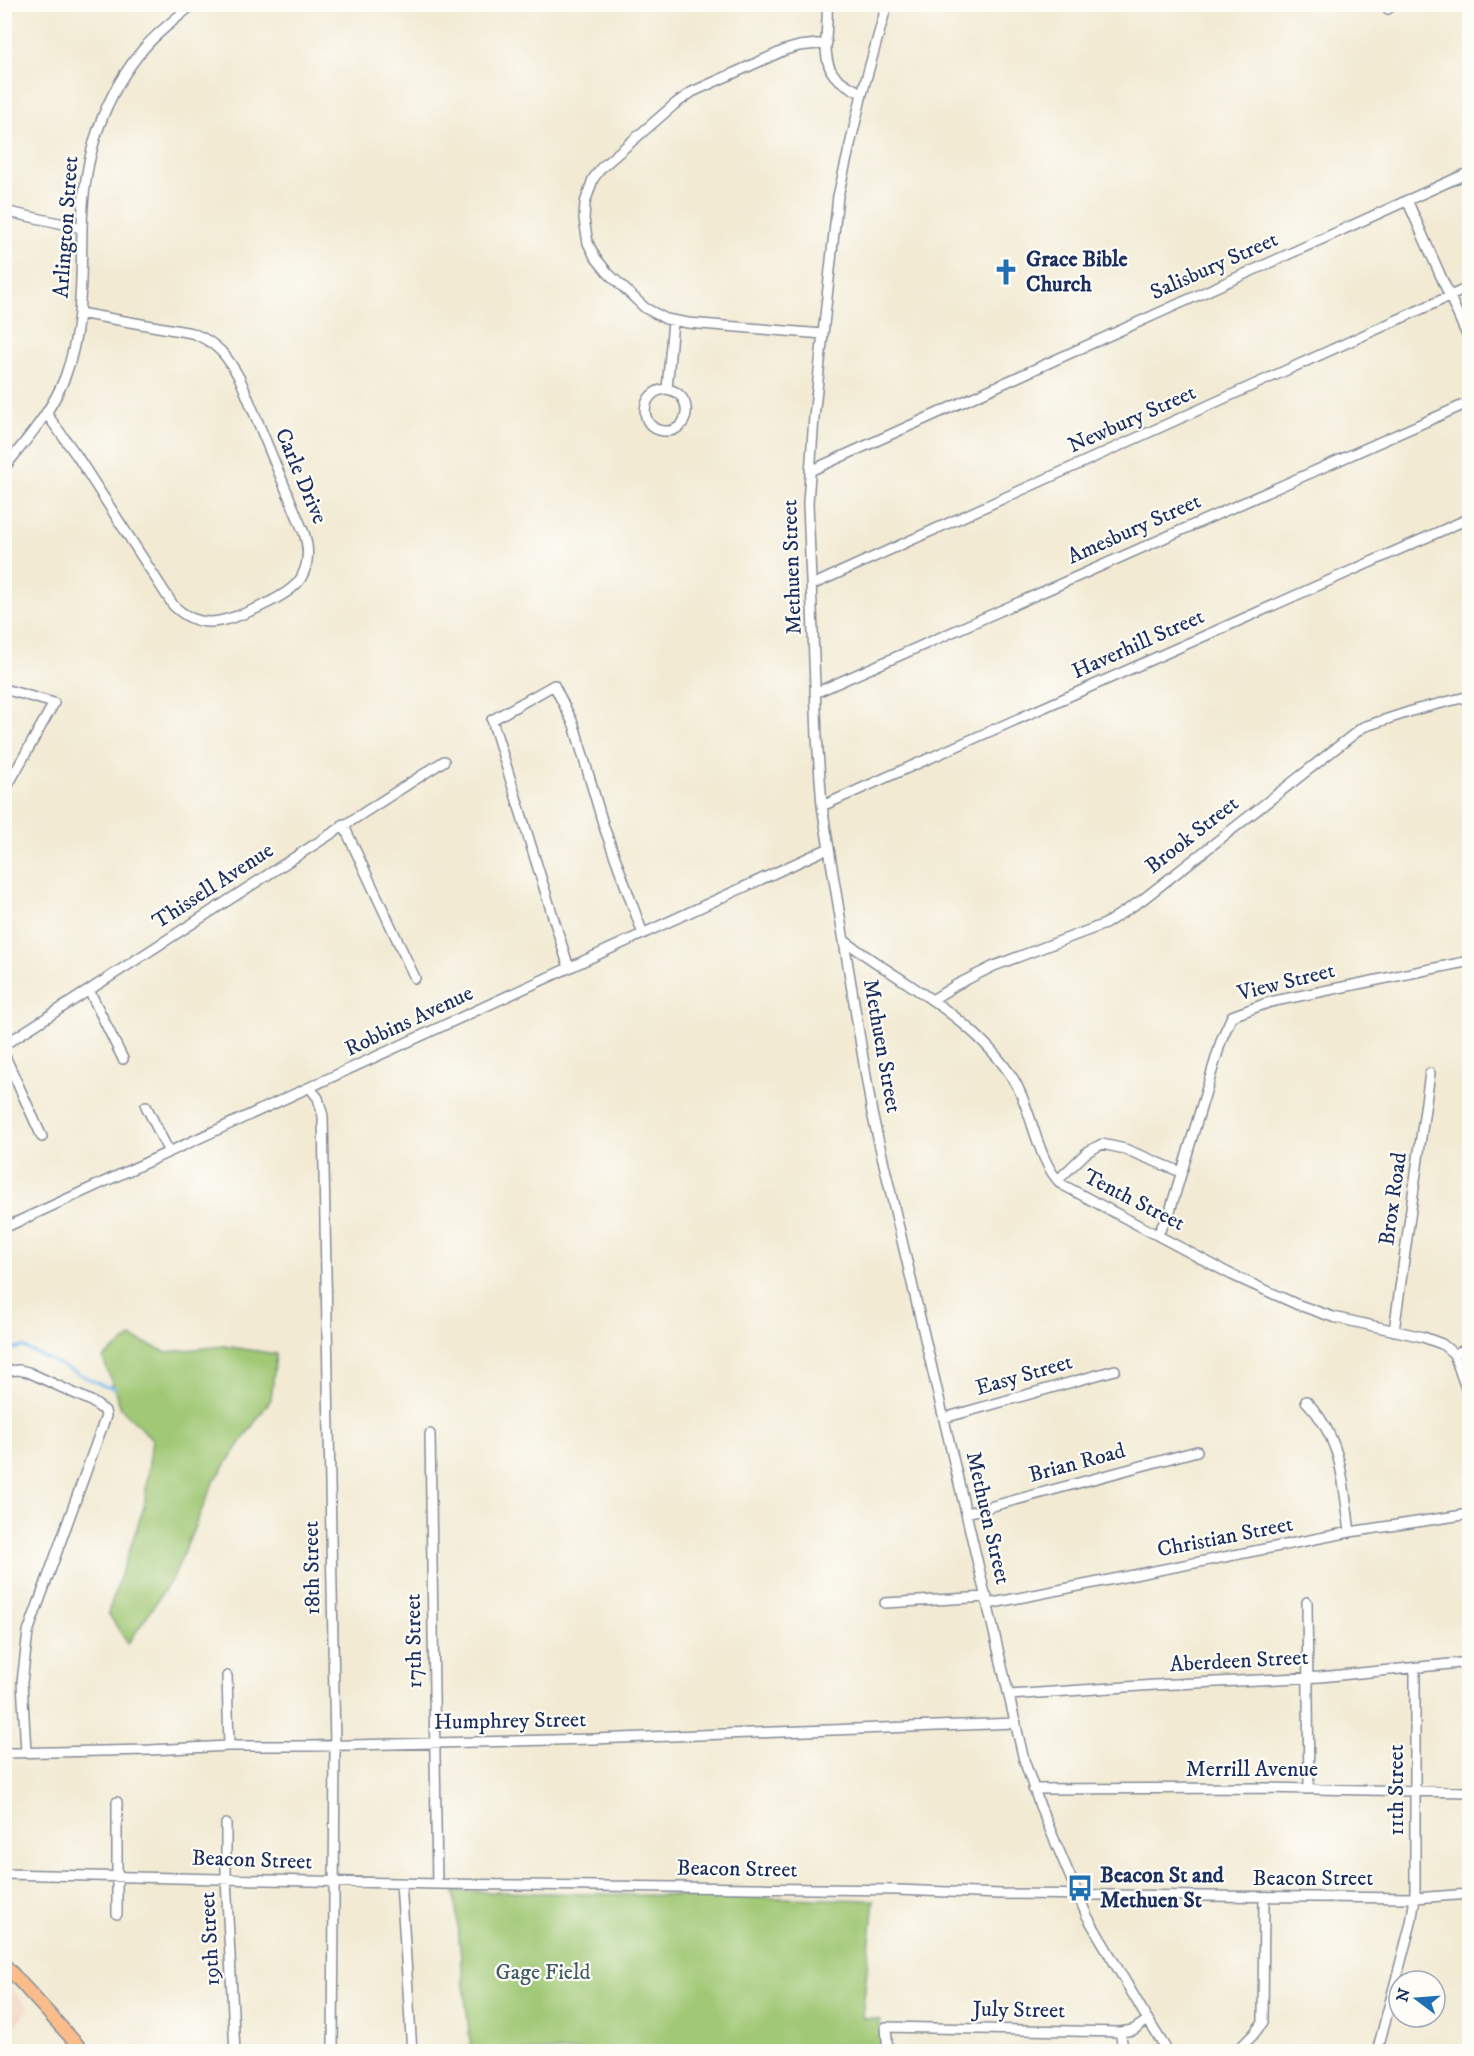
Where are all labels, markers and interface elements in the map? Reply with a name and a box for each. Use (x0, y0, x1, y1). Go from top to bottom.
street label: Arlington Street (48, 155, 84, 299)
street label: Salisbury Street (1146, 226, 1282, 306)
place label: Grace Bible Church (1026, 246, 1128, 298)
church icon: Grace Bible Church (991, 257, 1021, 287)
street label: Newbury Street (1064, 379, 1200, 459)
street label: Carle Drive (269, 424, 333, 528)
street label: Amesbury Street (1063, 488, 1205, 570)
street label: Methuen Street (776, 499, 808, 635)
street label: Haverhill Street (1068, 603, 1208, 685)
street label: Brook Street (1140, 790, 1244, 880)
street label: Thissell Avenue (147, 837, 279, 935)
street label: View Street (1234, 957, 1337, 1007)
street label: Methuen Street (857, 977, 907, 1115)
street label: Robbins Avenue (341, 979, 477, 1063)
street label: Brox Road (1373, 1151, 1413, 1247)
street label: Tenth Street (1079, 1163, 1189, 1237)
street label: Easy Street (972, 1348, 1076, 1402)
street label: Brian Road (1026, 1437, 1128, 1489)
street label: Methuen Street (960, 1449, 1016, 1587)
street label: Christian Street (1155, 1511, 1295, 1563)
street label: 18th Street (298, 1521, 326, 1615)
street label: 17th Street (400, 1593, 428, 1689)
street label: Aberdeen Street (1169, 1644, 1309, 1678)
street label: Humphrey Street (434, 1706, 586, 1736)
street label: 11th Street (1383, 1744, 1410, 1836)
street label: Merrill Avenue (1186, 1756, 1318, 1783)
street label: Beacon Street (191, 1844, 313, 1876)
street label: Beacon Street (676, 1854, 798, 1884)
place label: Beacon St and Methuen St (1100, 1862, 1225, 1914)
street label: Beacon Street (1253, 1865, 1373, 1892)
bus stop icon: Beacon St and Methuen St (1065, 1873, 1095, 1903)
street label: 19th Street (194, 1891, 226, 1987)
park label: Gage Field (495, 1959, 591, 1986)
north arrow (1387, 1969, 1447, 2029)
text: N (1392, 1986, 1415, 2004)
street label: July Street (971, 1996, 1065, 2024)

